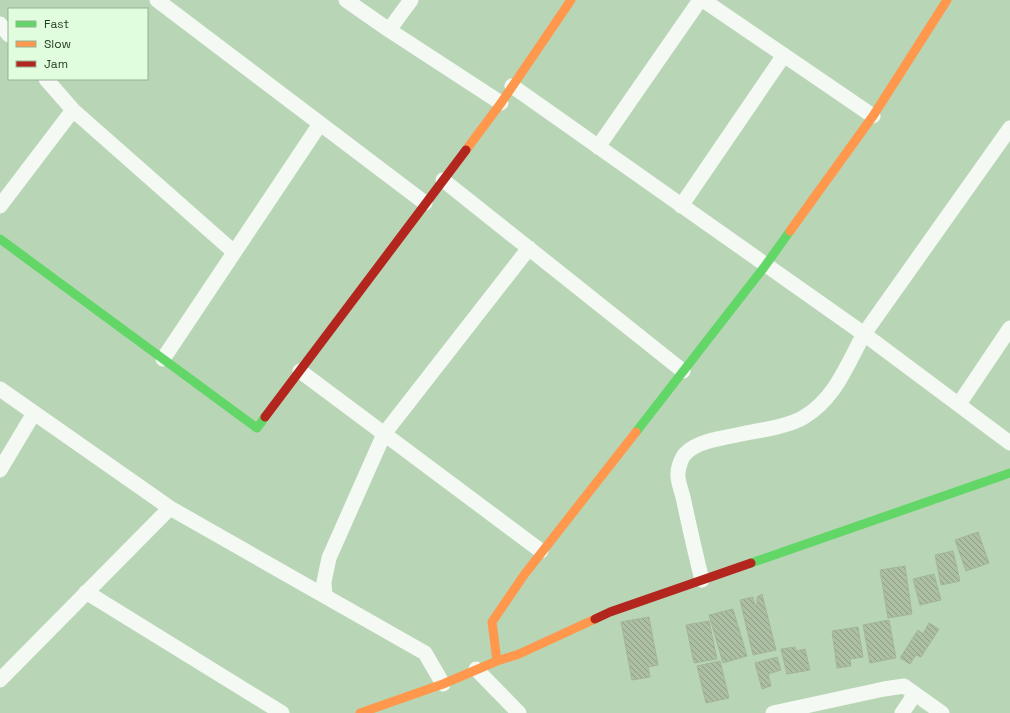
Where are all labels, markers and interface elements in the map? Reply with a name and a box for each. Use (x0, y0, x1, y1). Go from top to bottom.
legend (8, 8, 148, 80)
text: Fast (44, 16, 69, 32)
text: Slow (44, 36, 71, 52)
text: Jam (44, 56, 68, 72)

